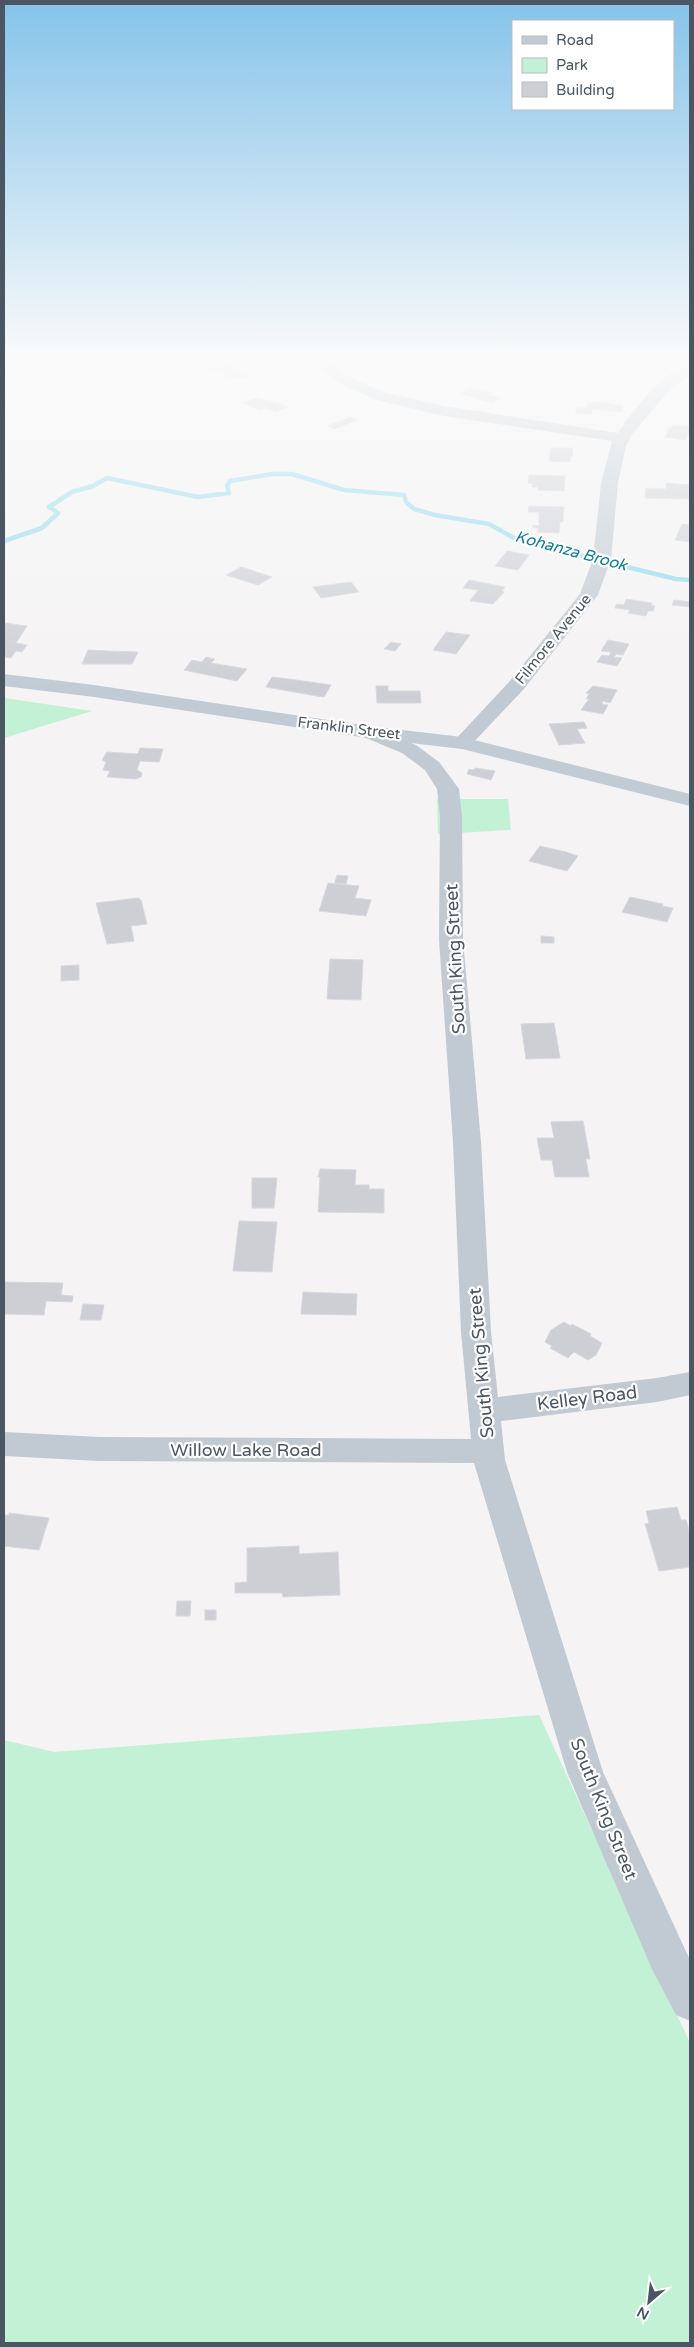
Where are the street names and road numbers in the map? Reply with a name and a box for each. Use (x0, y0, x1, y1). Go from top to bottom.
street label: Filmore Avenue (511, 590, 595, 688)
street label: Franklin Street (297, 713, 402, 743)
street label: South King Street (440, 883, 470, 1035)
street label: South King Street (463, 1287, 499, 1439)
street label: Kelley Road (536, 1381, 638, 1415)
street label: Willow Lake Road (170, 1439, 322, 1461)
street label: South King Street (566, 1735, 642, 1883)

